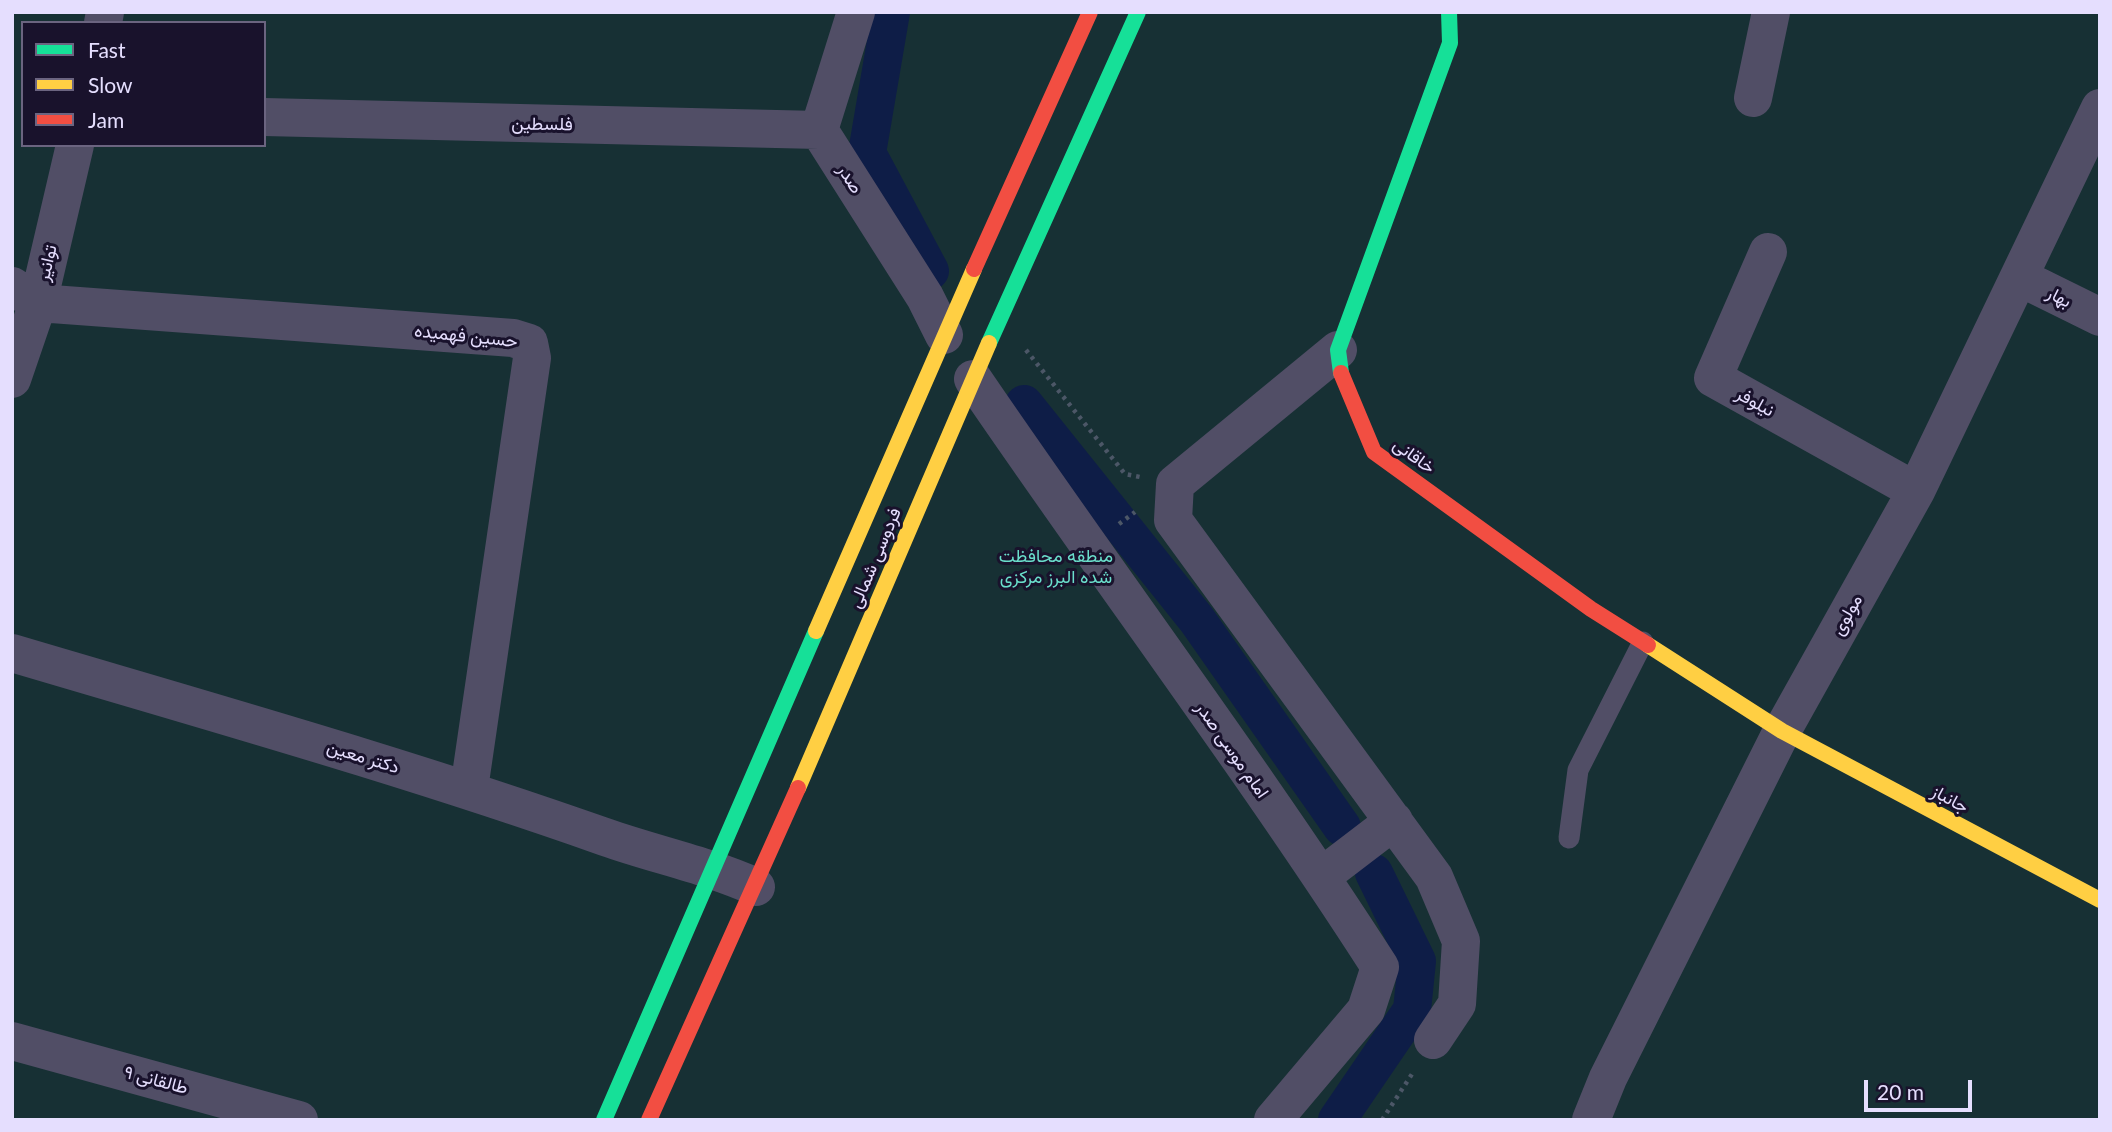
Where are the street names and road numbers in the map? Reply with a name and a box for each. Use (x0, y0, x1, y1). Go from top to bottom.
street label: فلسطین (511, 113, 573, 135)
street label: صدر (833, 160, 867, 198)
street label: توانیر (32, 243, 62, 283)
street label: بهار (2043, 282, 2075, 312)
street label: حسین فهمیده (413, 320, 519, 352)
street label: نیلوفر (1732, 383, 1778, 421)
street label: خاقانی (1389, 434, 1439, 478)
street label: فردوسی شمالی (844, 505, 906, 611)
street label: مولوی (1827, 591, 1867, 639)
street label: امام موسی صدر (1191, 698, 1273, 802)
street label: دکتر معین (324, 736, 402, 778)
street label: جانباز (1928, 780, 1972, 818)
street label: طالقانی ۹ (122, 1061, 190, 1099)

